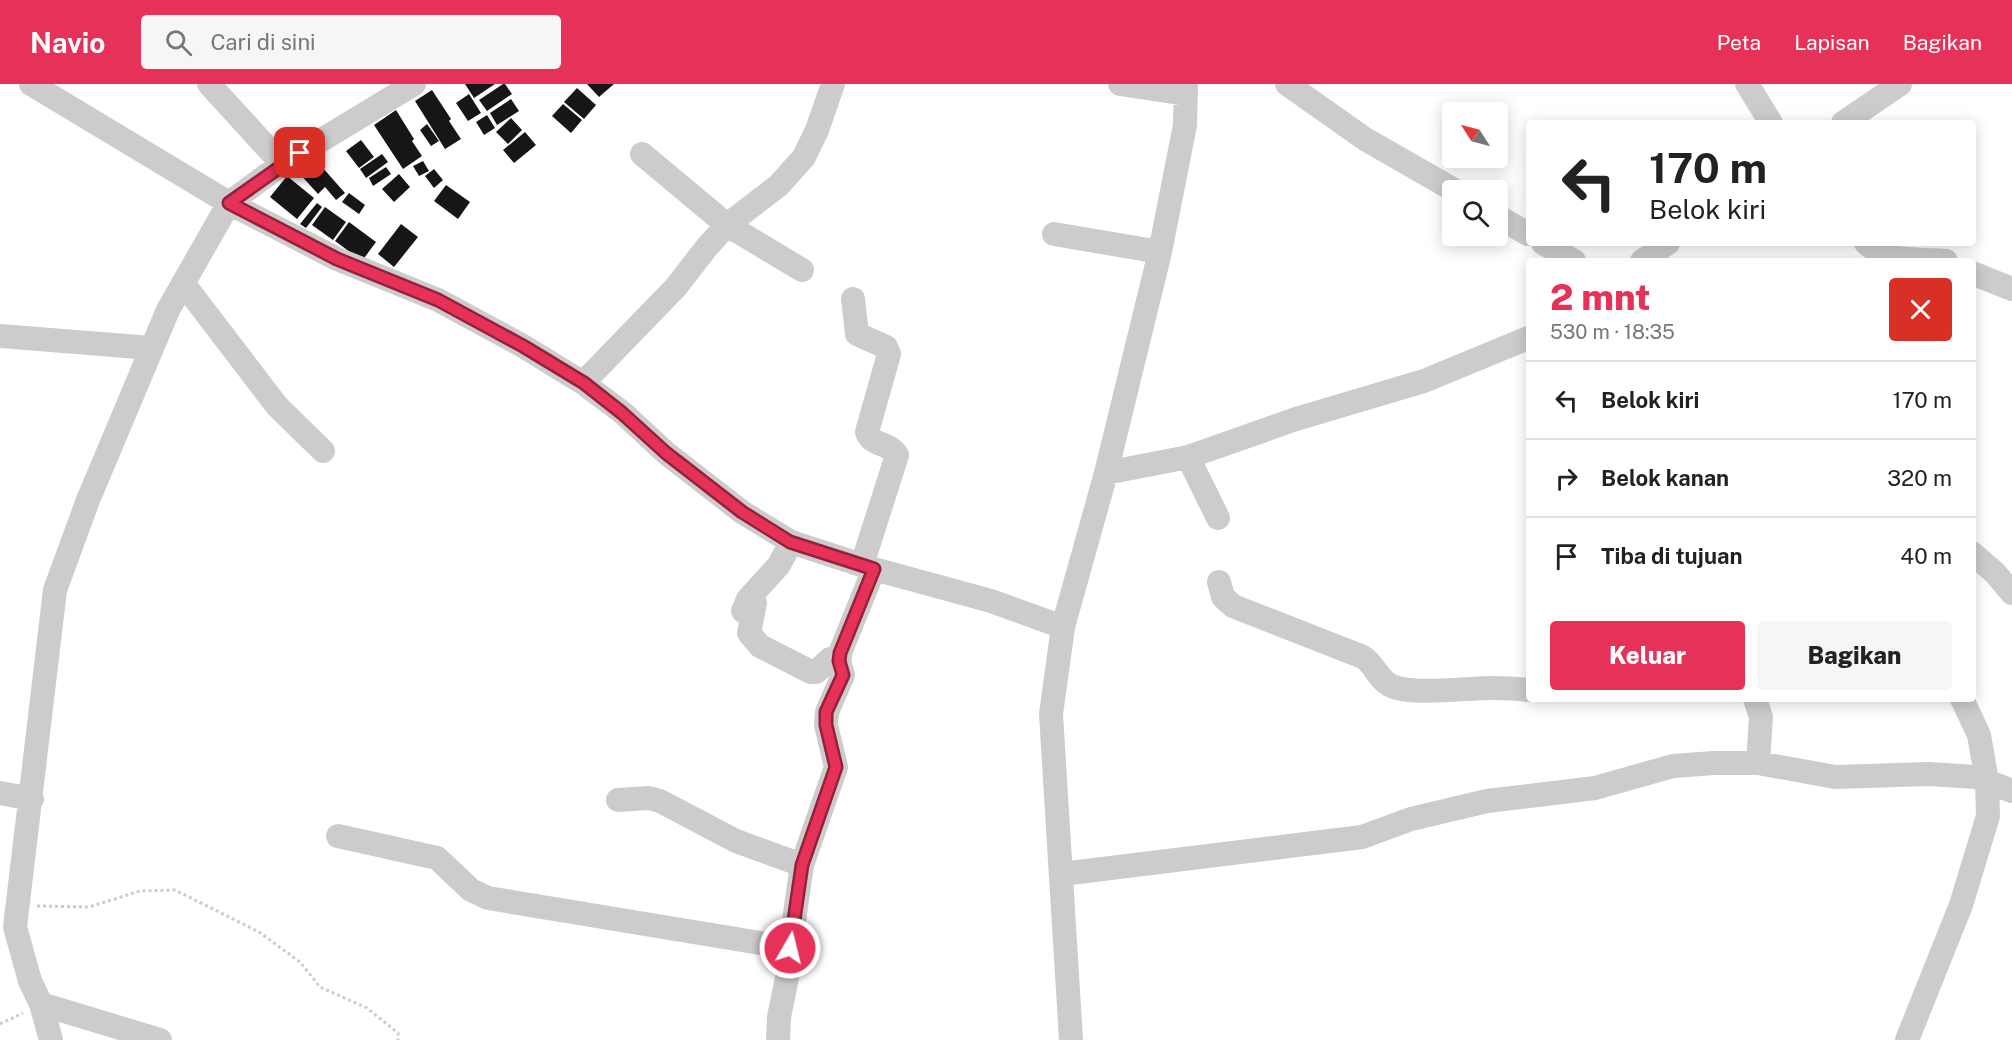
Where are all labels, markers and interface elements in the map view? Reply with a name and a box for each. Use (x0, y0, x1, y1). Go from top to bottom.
search box (141, 15, 561, 69)
text: Navio (30, 26, 105, 59)
icon: search (162, 26, 195, 59)
text: Cari di sini (210, 29, 316, 55)
text: Peta (1717, 30, 1761, 55)
text: Lapisan (1794, 30, 1870, 55)
text: Bagikan (1903, 30, 1982, 55)
north arrow (1442, 102, 1508, 168)
map controls (1442, 102, 1508, 246)
pin (274, 127, 325, 178)
icon: arrive (283, 136, 316, 169)
text: 170 m (1649, 143, 1767, 192)
icon: left (1550, 144, 1628, 222)
button: search (1442, 180, 1508, 246)
text: Belok kiri (1649, 193, 1766, 225)
text: 2 mnt (1550, 276, 1651, 318)
button: close (1889, 278, 1952, 341)
text: 530 m · 18:35 (1550, 320, 1675, 344)
icon: left (1550, 384, 1583, 417)
text: Belok kiri (1601, 387, 1699, 413)
text: 170 m (1892, 387, 1952, 413)
icon: right (1550, 462, 1583, 495)
text: Belok kanan (1601, 465, 1729, 491)
text: 320 m (1887, 465, 1952, 491)
icon: arrive (1550, 540, 1583, 573)
text: Tiba di tujuan (1601, 543, 1742, 569)
text: 40 m (1900, 543, 1952, 569)
button: Keluar (1550, 621, 1745, 690)
button: Bagikan (1757, 621, 1952, 690)
position arrow (758, 916, 822, 980)

